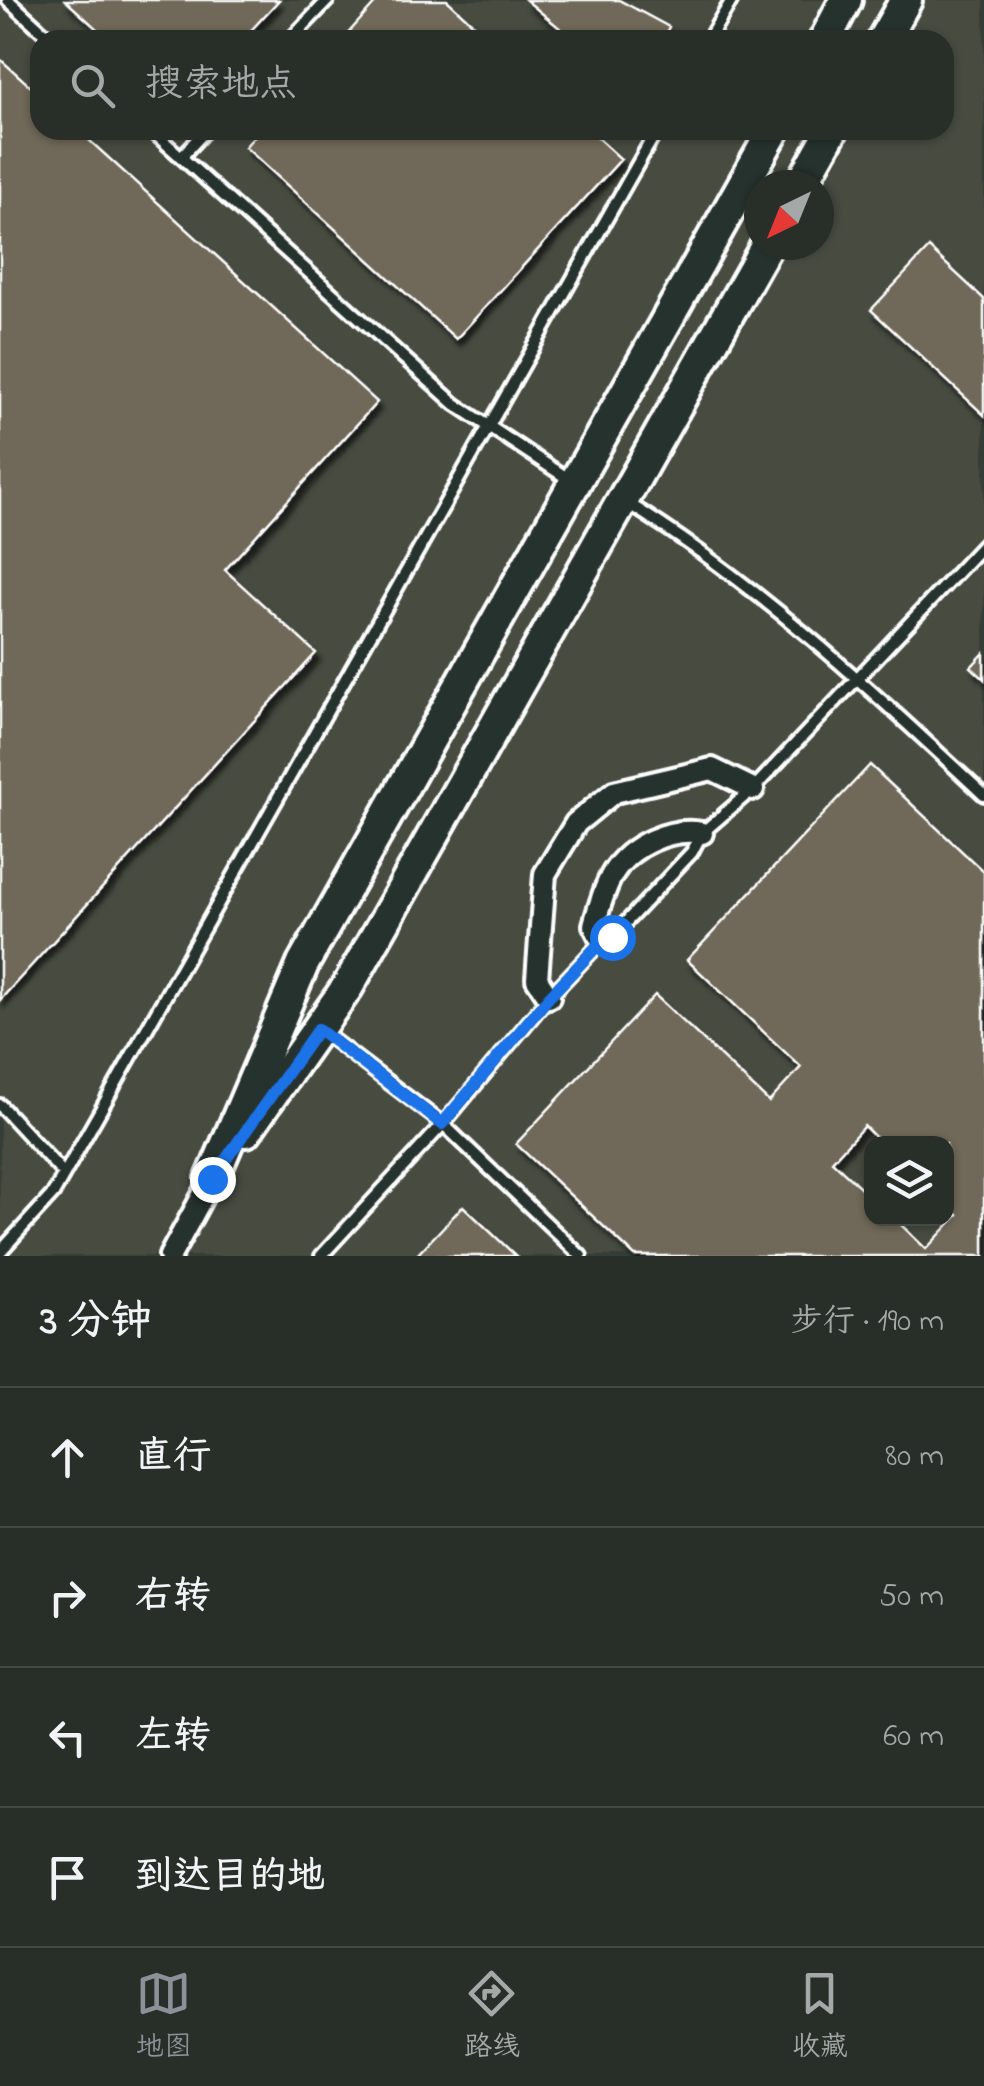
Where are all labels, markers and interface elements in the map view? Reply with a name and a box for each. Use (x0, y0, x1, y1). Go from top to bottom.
search box (30, 30, 954, 140)
icon: search (65, 58, 120, 113)
text: 搜索地点 (145, 58, 297, 114)
north arrow (744, 170, 834, 260)
route start (590, 915, 636, 961)
map controls (864, 1136, 954, 1226)
button: layers (864, 1136, 954, 1226)
route end (190, 1157, 236, 1203)
text: 3 分钟 (40, 1292, 152, 1353)
text: 步行 · 190 m (791, 1299, 944, 1346)
icon: ahead (40, 1430, 95, 1485)
text: 直行 (135, 1430, 211, 1486)
text: 80 m (885, 1434, 944, 1481)
icon: right (40, 1570, 95, 1625)
text: 右转 (135, 1570, 211, 1626)
text: 50 m (879, 1574, 944, 1621)
icon: left (40, 1710, 95, 1765)
text: 左转 (135, 1710, 211, 1766)
text: 60 m (883, 1714, 944, 1761)
icon: arrive (40, 1850, 95, 1905)
text: 到达目的地 (135, 1850, 325, 1906)
tab: 地图 (136, 1966, 192, 2069)
tab: 路线 (464, 1966, 520, 2069)
tab: 收藏 (792, 1966, 848, 2069)

